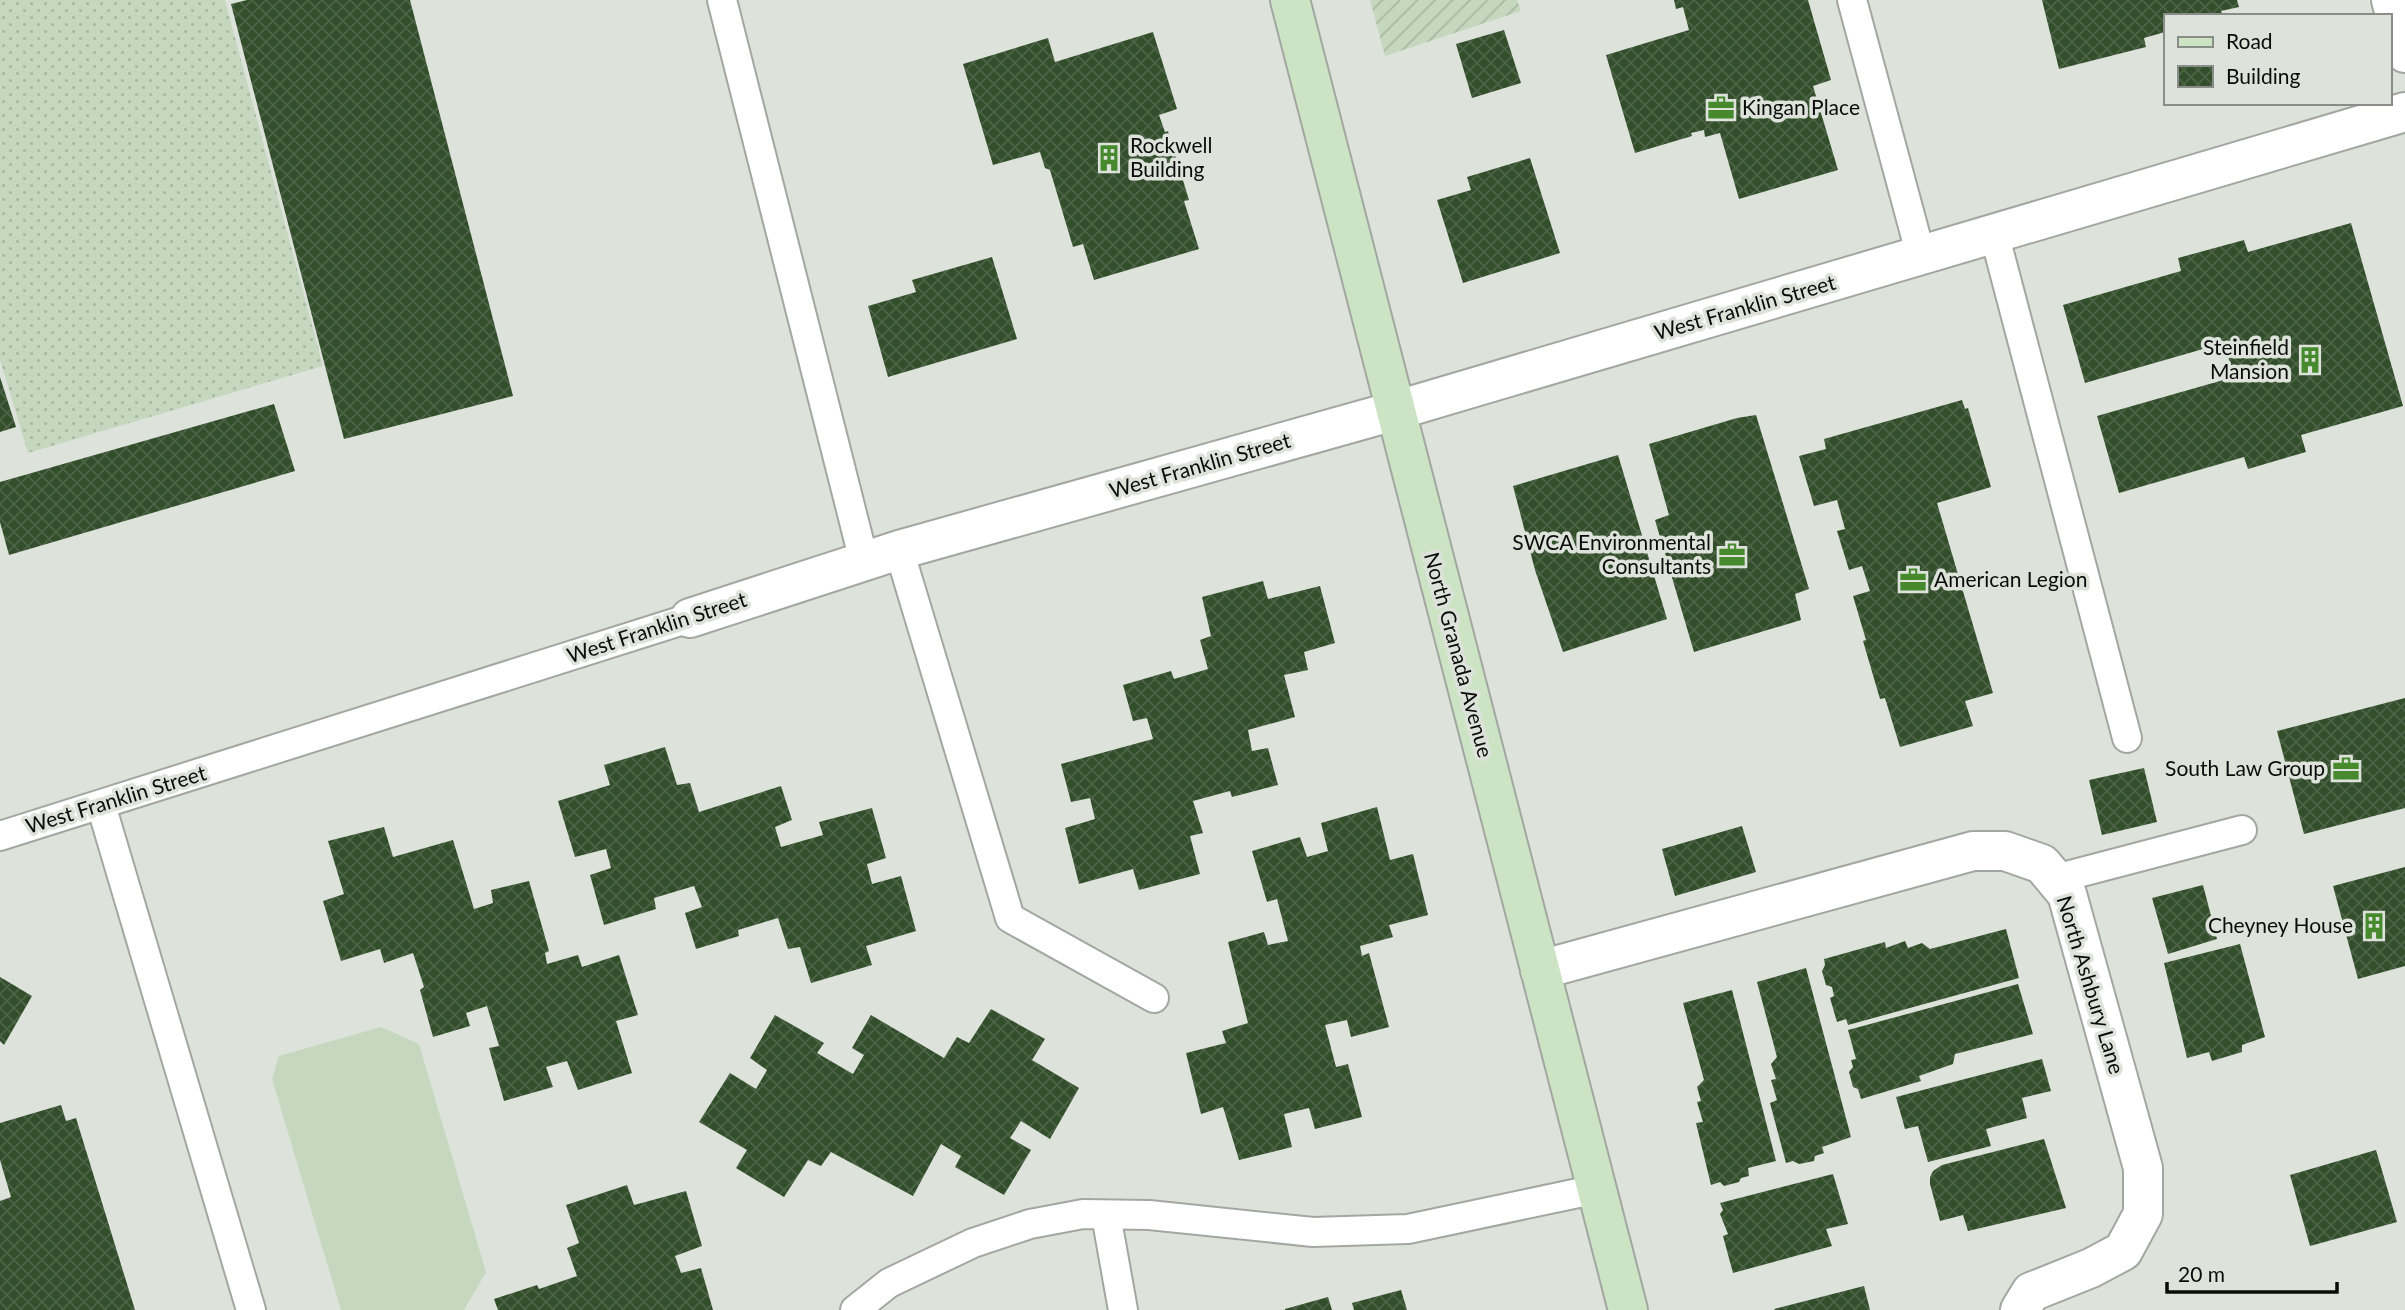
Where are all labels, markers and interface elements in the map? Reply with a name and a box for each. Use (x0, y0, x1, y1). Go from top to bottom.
legend (2164, 14, 2391, 105)
text: Road (2226, 28, 2273, 53)
text: Building (2226, 63, 2301, 88)
office icon: Kingan Place (1706, 93, 1736, 123)
place label: Kingan Place (1742, 94, 1860, 119)
place label: Rockwell Building (1130, 132, 1212, 181)
building icon: Rockwell Building (1094, 143, 1124, 173)
street label: West Franklin Street (1651, 269, 1838, 344)
place label: Steinfield Mansion (2203, 334, 2289, 383)
building icon: Steinfield Mansion (2295, 345, 2325, 375)
street label: West Franklin Street (1106, 427, 1293, 502)
place label: SWCA Environmental Consultants (1512, 529, 1711, 578)
office icon: SWCA Environmental Consultants (1717, 540, 1747, 570)
street label: North Granada Avenue (1420, 549, 1499, 760)
office icon: American Legion (1898, 565, 1928, 595)
place label: American Legion (1934, 566, 2087, 591)
street label: West Franklin Street (564, 586, 750, 667)
office icon: South Law Group (2331, 754, 2361, 784)
place label: South Law Group (2165, 755, 2325, 780)
street label: West Franklin Street (22, 759, 209, 838)
street label: North Ashbury Lane (2052, 892, 2130, 1077)
building icon: Cheyney House (2359, 911, 2389, 941)
place label: Cheyney House (2208, 912, 2353, 937)
scale bar (2167, 1250, 2337, 1294)
text: 20 m (2178, 1261, 2225, 1286)

